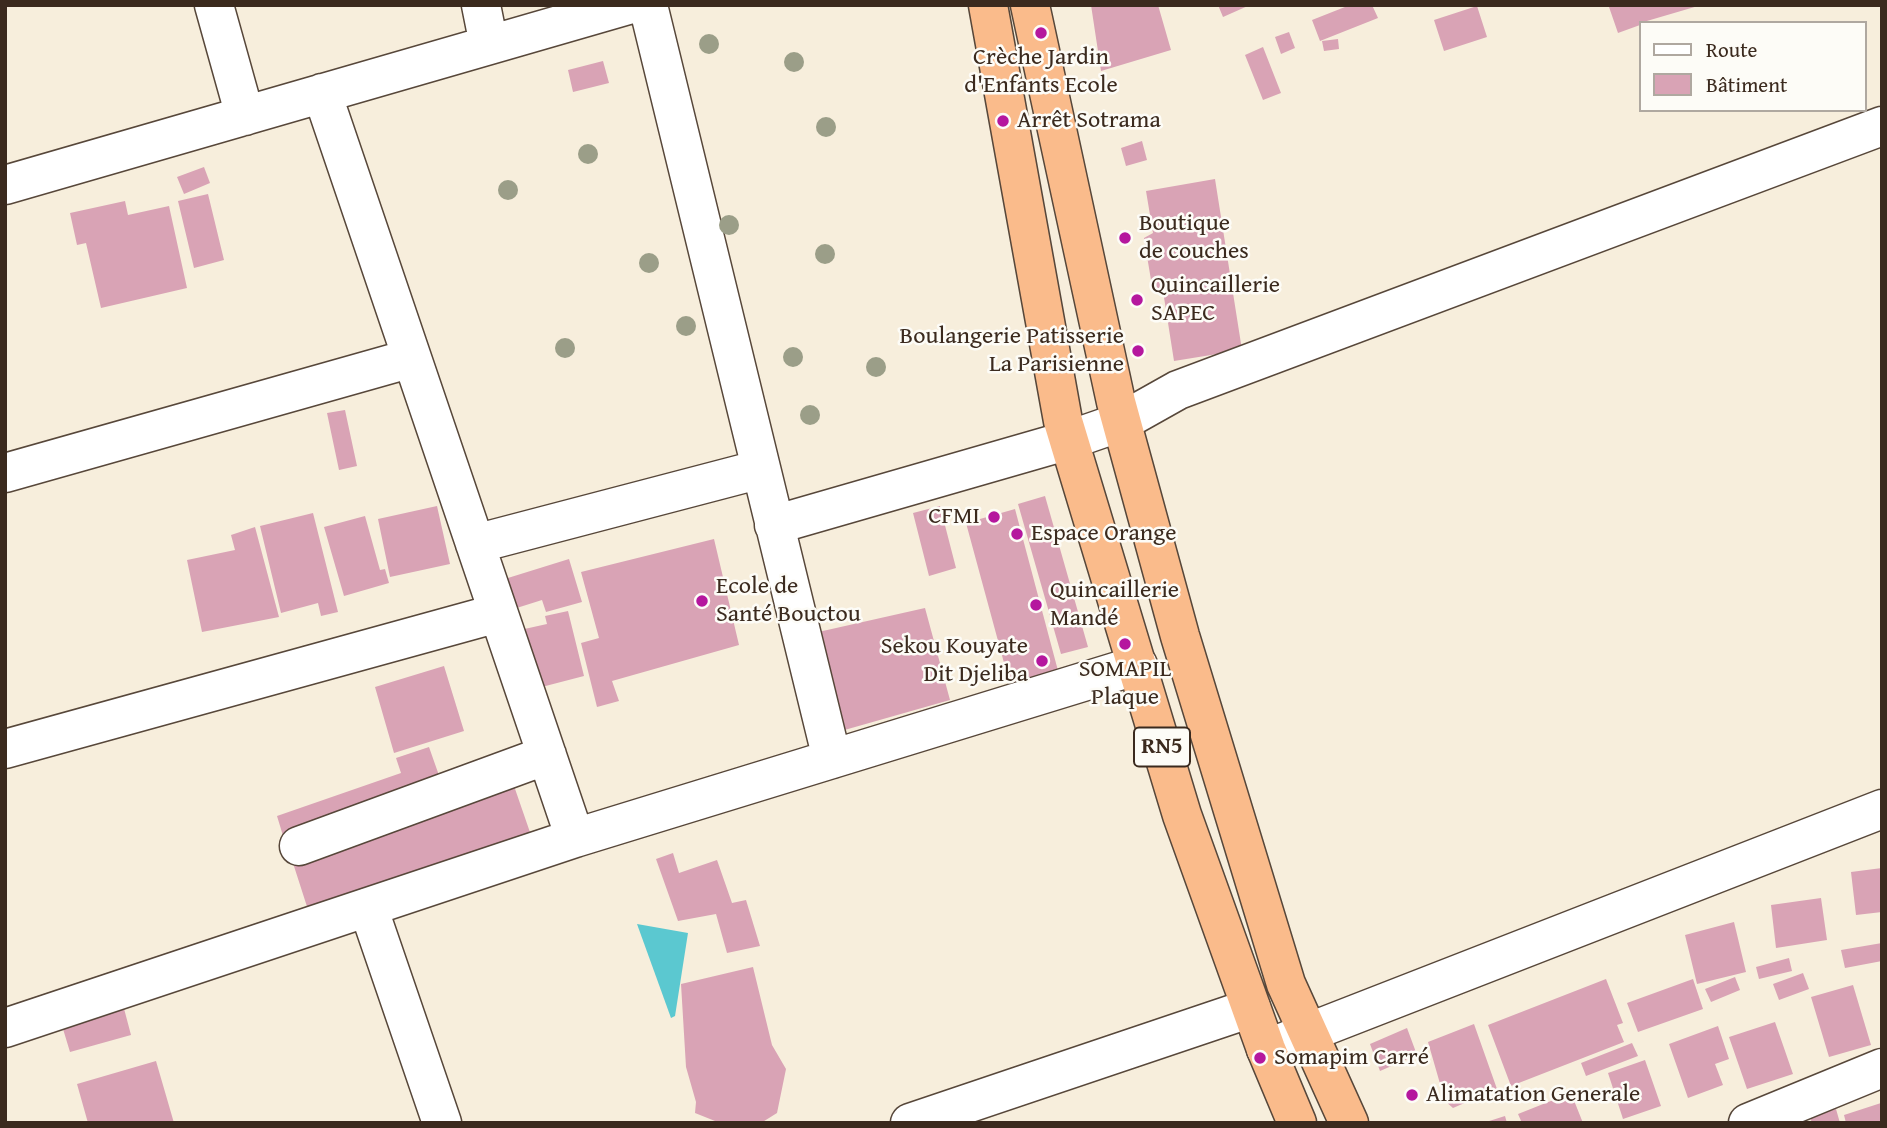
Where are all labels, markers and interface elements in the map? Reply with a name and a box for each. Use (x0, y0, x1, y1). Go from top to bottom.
legend (1638, 21, 1866, 112)
marker: Crèche Jardin d'Enfants Ecole (1033, 25, 1049, 41)
text: Route (1706, 34, 1757, 65)
place label: Crèche Jardin d'Enfants Ecole (964, 44, 1118, 100)
text: Bâtiment (1706, 69, 1787, 100)
place label: Arrêt Sotrama (1017, 107, 1161, 135)
marker: Arrêt Sotrama (995, 113, 1011, 129)
place label: Boutique de couches (1139, 210, 1249, 266)
marker: Boutique de couches (1117, 230, 1133, 246)
place label: Quincaillerie SAPEC (1151, 272, 1280, 328)
marker: Quincaillerie SAPEC (1129, 292, 1145, 308)
place label: Boulangerie Patisserie La Parisienne (900, 323, 1124, 379)
marker: Boulangerie Patisserie La Parisienne (1130, 343, 1146, 359)
place label: CFMI (928, 503, 980, 531)
marker: CFMI (986, 509, 1002, 525)
place label: Espace Orange (1031, 520, 1176, 548)
marker: Espace Orange (1009, 526, 1025, 542)
place label: Ecole de Santé Bouctou (716, 573, 861, 629)
place label: Quincaillerie Mandé (1050, 577, 1179, 633)
marker: Ecole de Santé Bouctou (694, 593, 710, 609)
marker: Quincaillerie Mandé (1028, 597, 1044, 613)
place label: Sekou Kouyate Dit Djeliba (881, 633, 1028, 689)
marker: SOMAPIL Plaque (1117, 636, 1133, 652)
marker: Sekou Kouyate Dit Djeliba (1034, 653, 1050, 669)
place label: SOMAPIL Plaque (1079, 656, 1171, 712)
road number: RN5 (1134, 727, 1190, 766)
place label: Somapim Carré (1274, 1044, 1429, 1072)
marker: Somapim Carré (1252, 1050, 1268, 1066)
place label: Alimatation Generale (1426, 1081, 1640, 1109)
marker: Alimatation Generale (1404, 1087, 1420, 1103)

